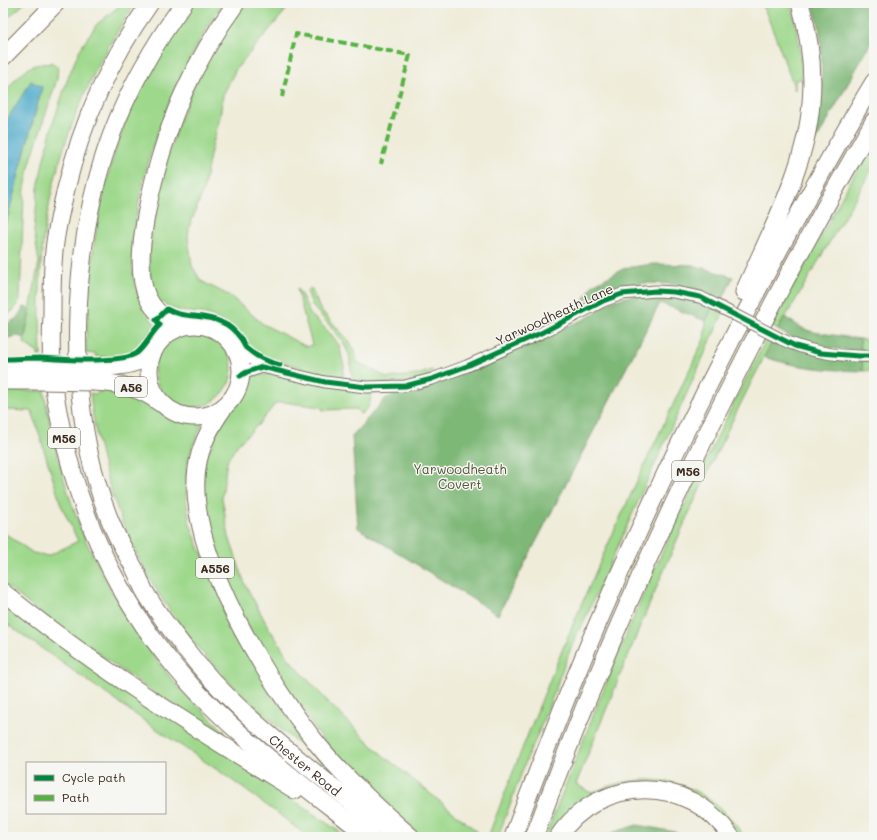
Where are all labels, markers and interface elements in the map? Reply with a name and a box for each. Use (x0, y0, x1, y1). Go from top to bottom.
street label: Yarwoodheath Lane (493, 279, 615, 349)
road number: A56 (115, 377, 147, 397)
road number: M56 (48, 428, 80, 448)
park label: Yarwoodheath Covert (413, 460, 507, 492)
road number: M56 (672, 461, 704, 481)
road number: A556 (196, 558, 234, 578)
street label: Chester Road (266, 730, 345, 799)
legend (26, 762, 166, 814)
text: Cycle path (62, 769, 125, 785)
text: Path (62, 789, 89, 805)

